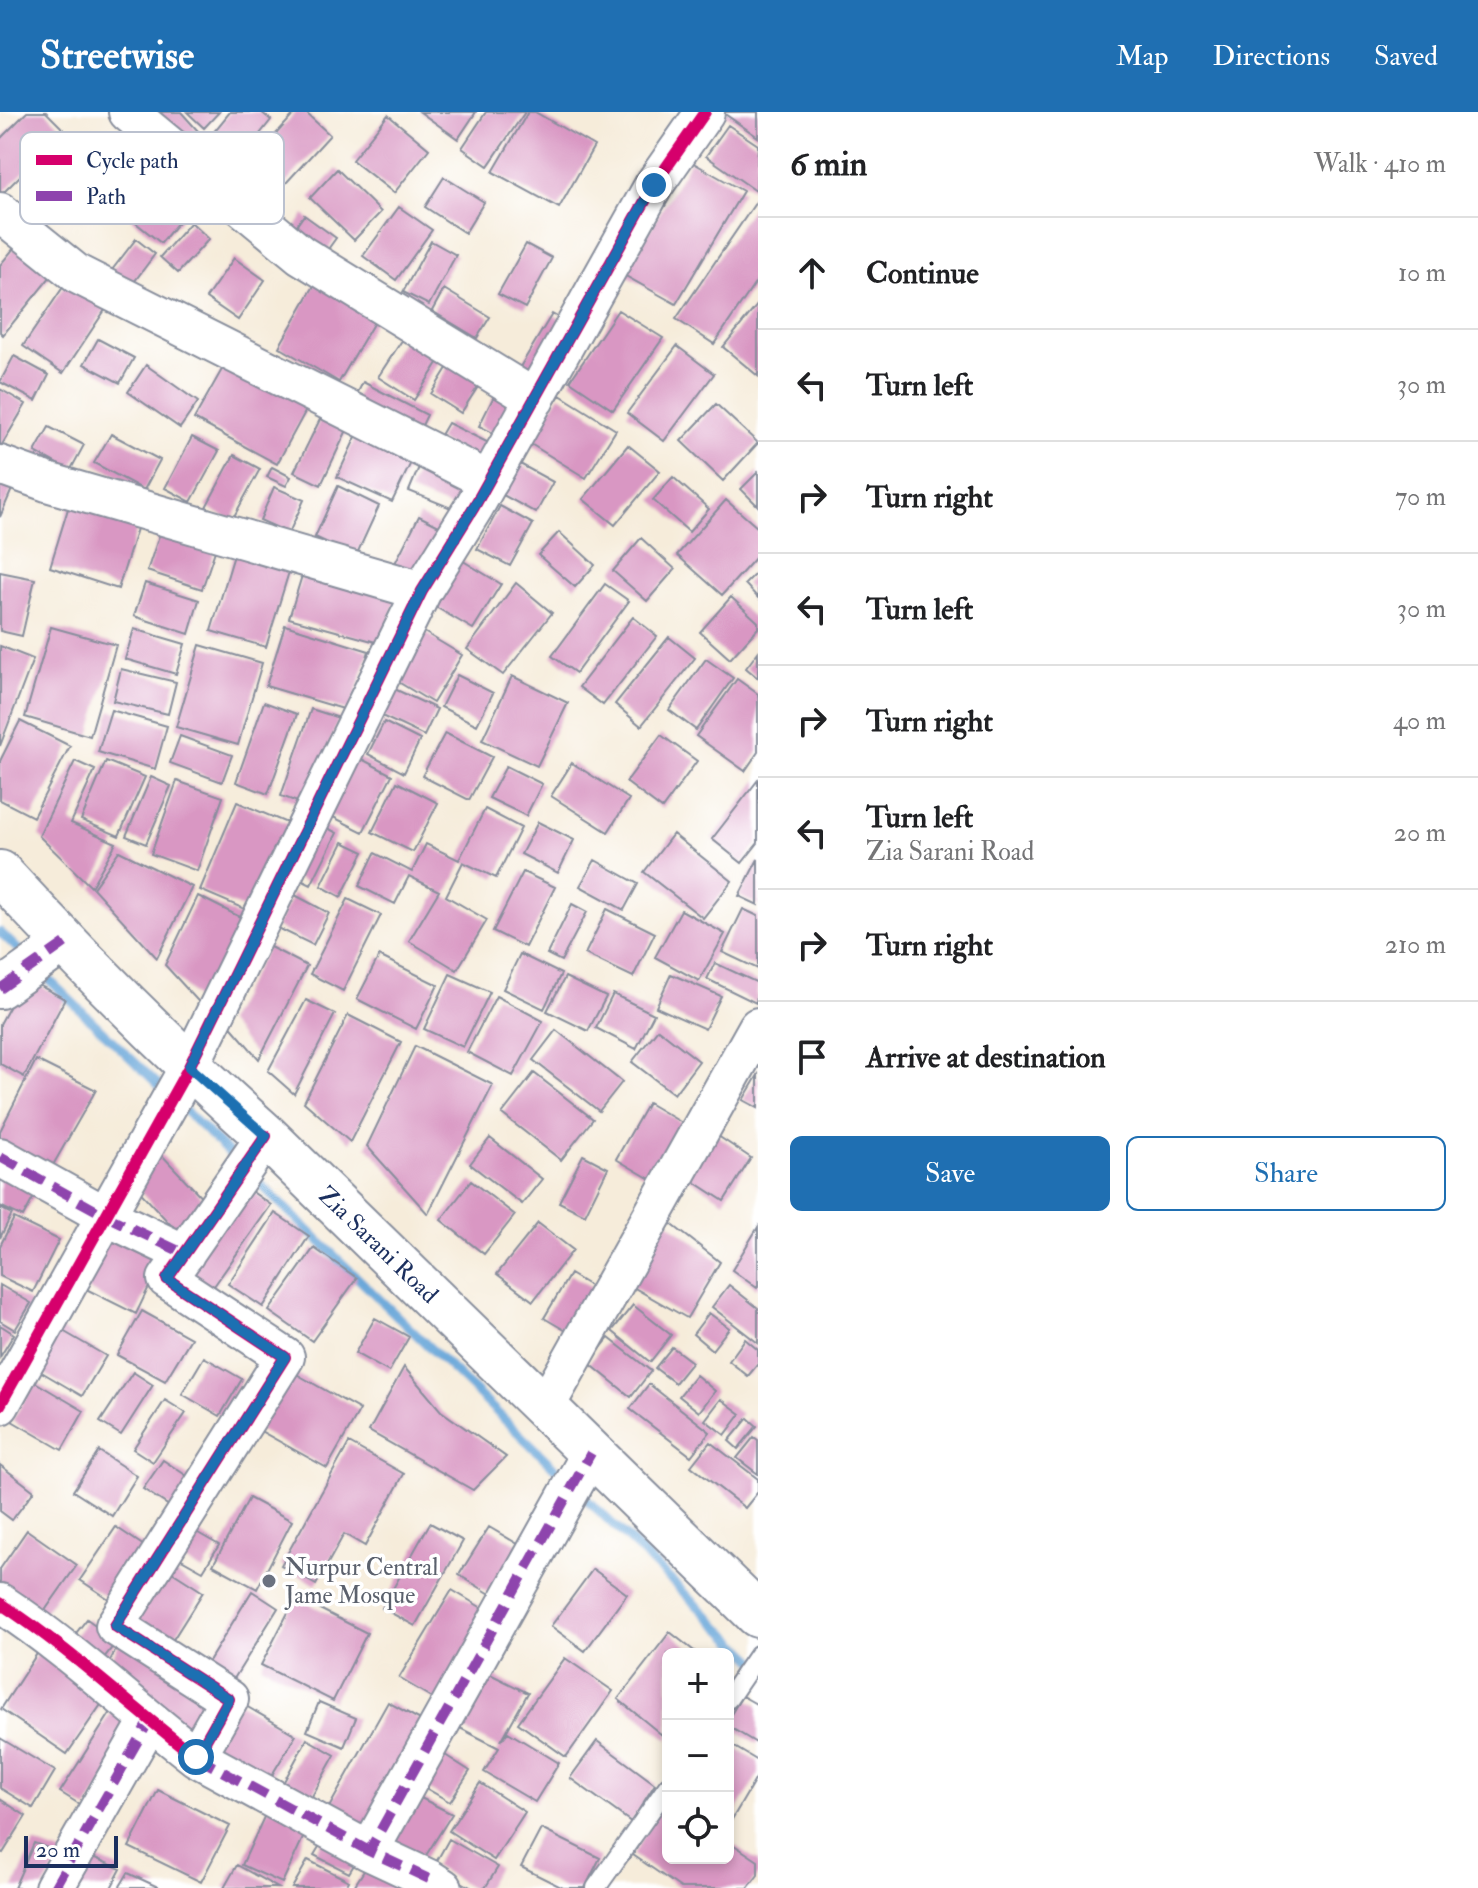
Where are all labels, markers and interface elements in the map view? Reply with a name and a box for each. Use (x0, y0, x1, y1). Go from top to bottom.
text: Streetwise (40, 32, 194, 80)
text: Map (1116, 39, 1169, 74)
text: Directions (1213, 39, 1330, 74)
text: Saved (1374, 39, 1438, 74)
legend (20, 132, 284, 224)
text: 6 min (790, 143, 867, 186)
text: Cycle path (86, 147, 179, 176)
text: Walk · 410 m (1314, 148, 1446, 180)
route end (636, 167, 672, 203)
text: Path (86, 183, 127, 211)
icon: ahead (790, 251, 834, 295)
text: Continue (866, 255, 979, 292)
text: 10 m (1398, 257, 1446, 289)
icon: left (790, 363, 834, 407)
text: Turn left (866, 367, 973, 404)
text: 30 m (1397, 369, 1446, 401)
icon: right (790, 475, 834, 519)
text: Turn right (866, 479, 993, 516)
text: 70 m (1395, 481, 1446, 513)
icon: left (790, 587, 834, 631)
text: Turn left (866, 591, 973, 628)
text: 30 m (1397, 593, 1446, 625)
icon: right (790, 699, 834, 743)
text: Turn right (866, 703, 993, 740)
text: 40 m (1393, 705, 1446, 737)
text: Turn left (866, 799, 973, 836)
icon: left (790, 811, 834, 855)
text: 20 m (1394, 817, 1446, 849)
text: Zia Sarani Road (866, 836, 1034, 868)
icon: right (790, 923, 834, 967)
text: Turn right (866, 927, 993, 964)
text: 210 m (1385, 929, 1446, 961)
icon: arrive (790, 1035, 834, 1079)
text: Arrive at destination (866, 1039, 1106, 1076)
button: Save (790, 1136, 1110, 1211)
button: Share (1126, 1136, 1446, 1211)
street label: Zia Sarani Road (311, 1180, 445, 1310)
place label: Nurpur Central Jame Mosque (284, 1552, 438, 1611)
marker: Nurpur Central Jame Mosque (260, 1572, 278, 1590)
map controls (662, 1648, 734, 1864)
button: + (662, 1648, 734, 1720)
button: − (662, 1720, 734, 1792)
route start (178, 1739, 214, 1775)
button: locate (662, 1792, 734, 1864)
scale bar (24, 1832, 118, 1868)
text: 20 m (36, 1836, 80, 1864)

